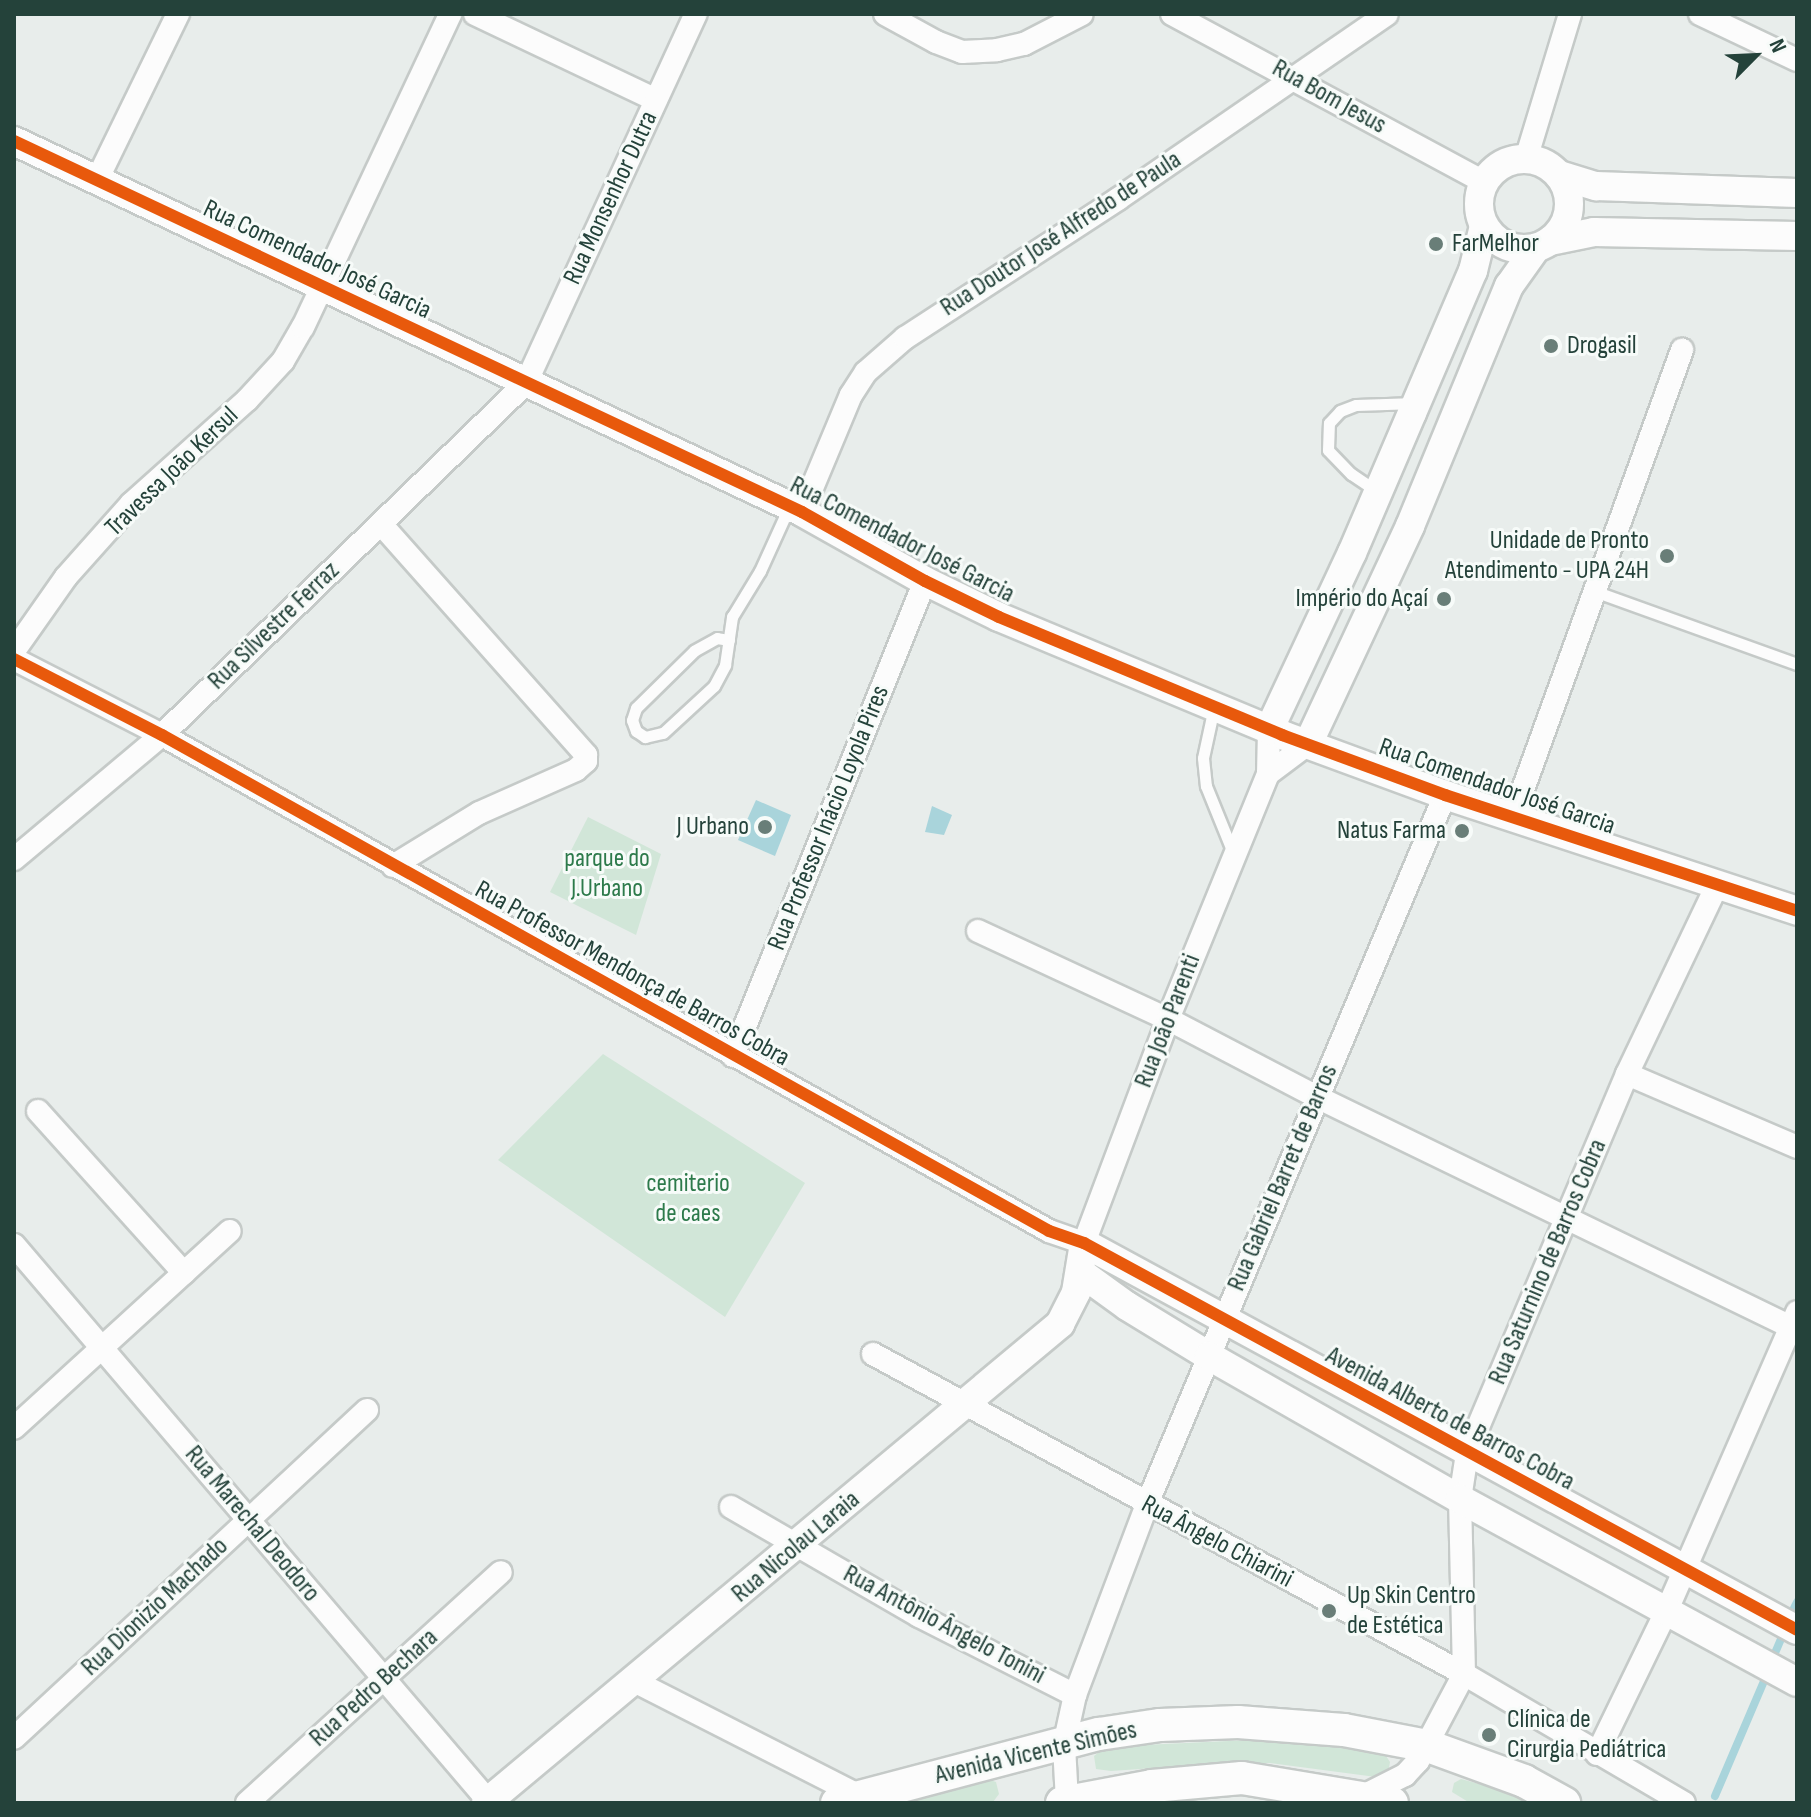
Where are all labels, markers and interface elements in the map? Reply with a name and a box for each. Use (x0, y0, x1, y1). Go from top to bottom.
north arrow (1715, 16, 1795, 96)
text: N (1763, 35, 1792, 57)
street label: Rua Bom Jesus (1267, 53, 1391, 141)
street label: Rua Monsenhor Dutra (557, 106, 665, 290)
street label: Rua Doutor José Alfredo de Paula (935, 145, 1187, 323)
street label: Rua Comendador José Garcia (198, 194, 436, 326)
place label: FarMelhor (1452, 228, 1539, 260)
marker: FarMelhor (1427, 235, 1445, 253)
place label: Drogasil (1567, 330, 1637, 362)
marker: Drogasil (1542, 337, 1560, 355)
street label: Travessa João Kersul (99, 401, 245, 543)
street label: Rua Comendador José Garcia (785, 470, 1019, 610)
place label: Unidade de Pronto Atendimento - UPA 24H (1445, 525, 1649, 586)
marker: Unidade de Pronto Atendimento - UPA 24H (1656, 545, 1678, 567)
street label: Rua Silvestre Ferraz (202, 555, 346, 697)
place label: Império do Açaí (1295, 583, 1428, 615)
marker: Império do Açaí (1435, 590, 1453, 608)
street label: Rua Professor Inácio Loyola Pires (762, 681, 896, 955)
street label: Rua Comendador José Garcia (1375, 732, 1619, 842)
place label: J Urbano (677, 811, 749, 843)
place label: Natus Farma (1337, 815, 1446, 847)
marker: J Urbano (756, 818, 774, 836)
marker: Natus Farma (1453, 822, 1471, 840)
park label: parque do J.Urbano (564, 843, 650, 904)
street label: Rua Professor Mendonça de Barros Cobra (469, 874, 795, 1074)
street label: Rua João Parenti (1128, 950, 1208, 1092)
street label: Rua Gabriel Barret de Barros (1221, 1060, 1345, 1296)
street label: Rua Saturnino de Barros Cobra (1482, 1135, 1614, 1389)
park label: cemiterio de caes (646, 1168, 730, 1230)
street label: Avenida Alberto de Barros Cobra (1320, 1340, 1580, 1498)
street label: Rua Marechal Deodoro (178, 1440, 326, 1608)
street label: Rua Nicolau Laraia (726, 1484, 866, 1610)
street label: Rua Ângelo Chiarini (1136, 1489, 1298, 1595)
street label: Rua Dionizio Machado (75, 1531, 235, 1683)
street label: Rua Antônio Ângelo Tonini (838, 1559, 1050, 1691)
place label: Up Skin Centro de Estética (1347, 1580, 1476, 1642)
marker: Up Skin Centro de Estética (1318, 1600, 1340, 1622)
street label: Rua Pedro Bechara (303, 1622, 445, 1754)
place label: Clínica de Cirurgia Pediátrica (1507, 1704, 1666, 1766)
street label: Avenida Vicente Simões (932, 1715, 1140, 1791)
marker: Clínica de Cirurgia Pediátrica (1478, 1724, 1500, 1746)

